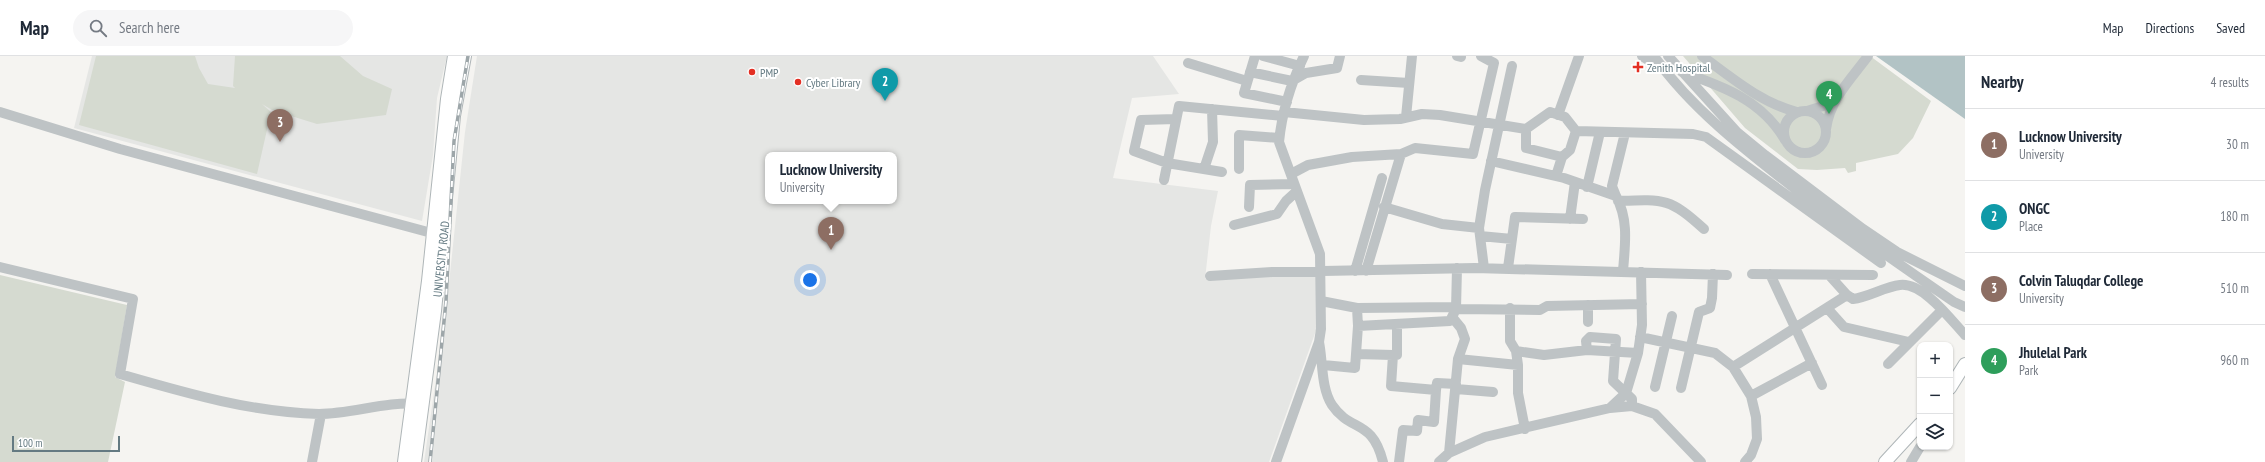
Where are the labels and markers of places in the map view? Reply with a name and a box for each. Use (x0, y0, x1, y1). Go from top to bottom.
place label: Zenith Hospital (1647, 60, 1710, 75)
marker: Zenith Hospital (1632, 61, 1644, 73)
place label: PMP (760, 65, 779, 80)
marker: PMP (747, 67, 757, 77)
pin: 2 (872, 68, 898, 101)
place label: Cyber Library (806, 75, 861, 90)
marker: Cyber Library (793, 77, 803, 87)
pin: 4 (1816, 81, 1842, 114)
pin: 3 (267, 109, 293, 142)
pin: 1 (818, 217, 844, 250)

